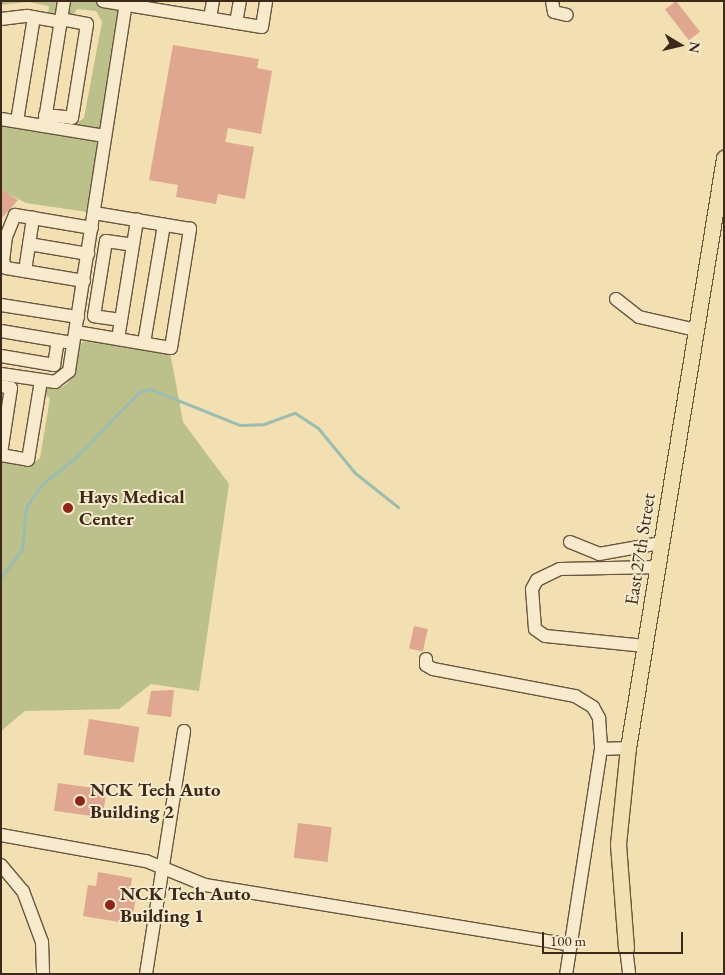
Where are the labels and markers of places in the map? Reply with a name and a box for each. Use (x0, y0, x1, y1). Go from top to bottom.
place label: Hays Medical Center (79, 486, 185, 530)
marker: Hays Medical Center (61, 501, 75, 515)
place label: NCK Tech Auto Building 2 (90, 779, 220, 823)
marker: NCK Tech Auto Building 2 (74, 795, 86, 807)
place label: NCK Tech Auto Building 1 (120, 883, 250, 927)
marker: NCK Tech Auto Building 1 (104, 899, 116, 911)

